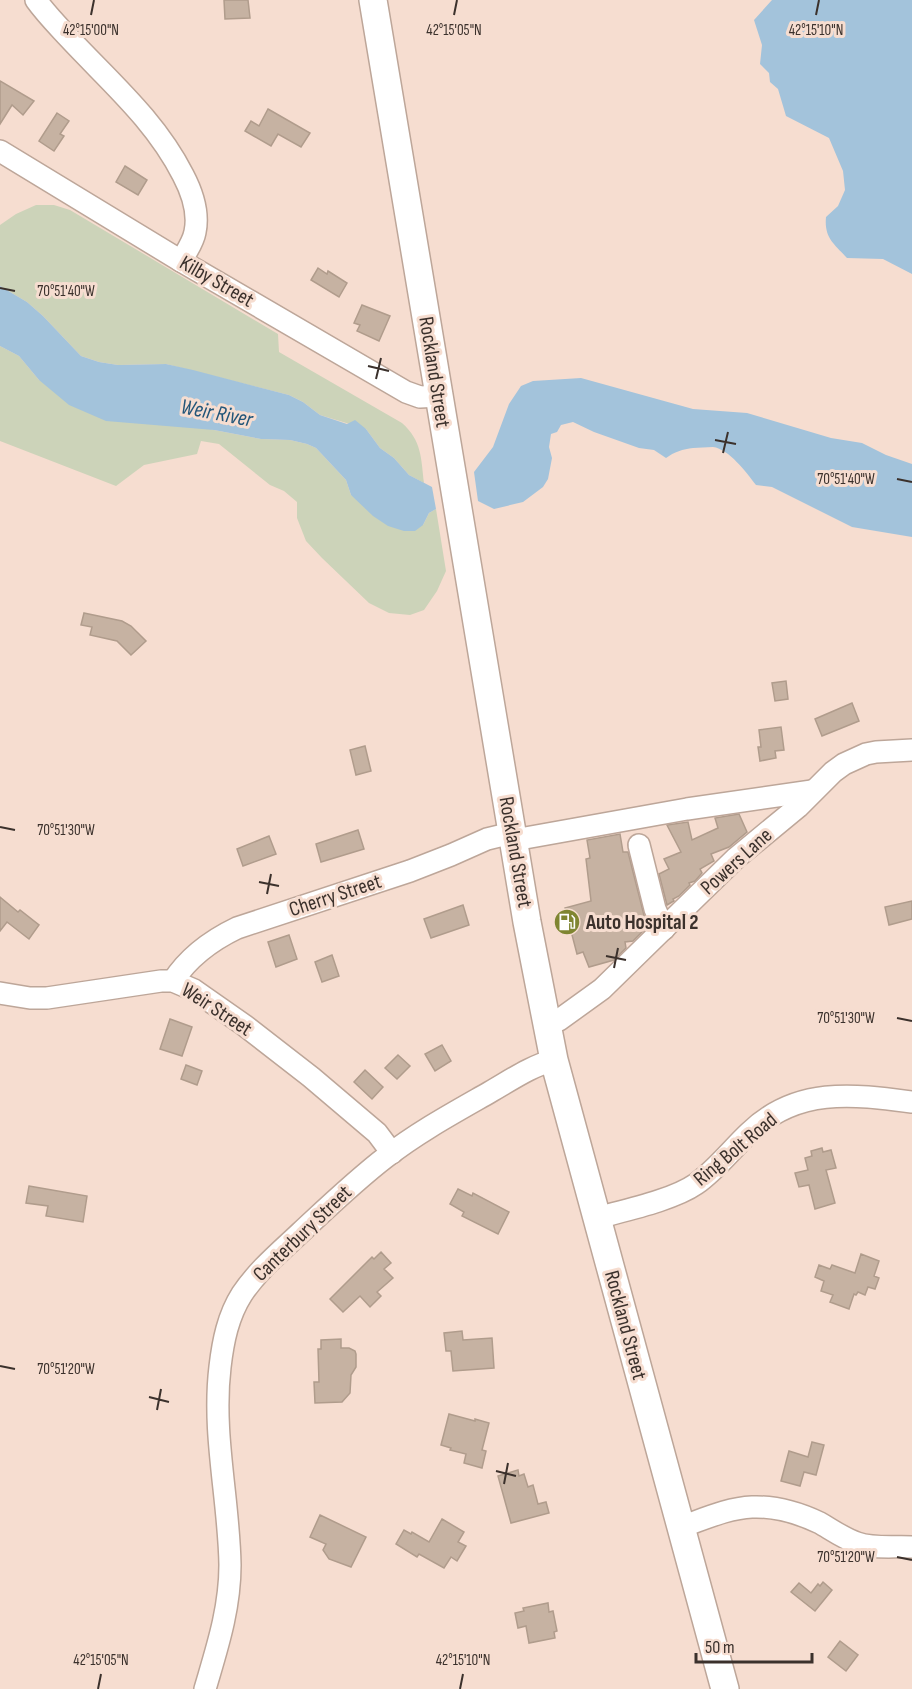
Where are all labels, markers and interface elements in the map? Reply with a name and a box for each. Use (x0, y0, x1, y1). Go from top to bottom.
text: 42°15'00"N (63, 21, 119, 40)
text: 42°15'05"N (426, 21, 482, 40)
text: 42°15'10"N (789, 21, 843, 40)
street label: Kilby Street (175, 250, 258, 313)
text: 70°51'40"W (37, 282, 95, 301)
street label: Rockland Street (413, 315, 456, 429)
water label: Weir River (178, 393, 256, 434)
text: 70°51'40"W (817, 470, 875, 489)
street label: Rockland Street (493, 795, 538, 909)
text: 70°51'30"W (37, 821, 95, 840)
street label: Powers Lane (695, 823, 777, 900)
street label: Cherry Street (286, 869, 384, 922)
fuel station icon: Auto Hospital 2 (552, 907, 582, 937)
place label: Auto Hospital 2 (585, 910, 698, 935)
street label: Weir Street (177, 977, 257, 1042)
text: 70°51'30"W (817, 1009, 875, 1028)
street label: Ring Bolt Road (689, 1107, 782, 1191)
street label: Canterbury Street (248, 1180, 357, 1287)
street label: Rockland Street (599, 1268, 652, 1382)
text: 70°51'20"W (37, 1360, 95, 1379)
text: 70°51'20"W (817, 1548, 875, 1567)
scale bar (696, 1626, 812, 1664)
text: 50 m (705, 1637, 735, 1658)
text: 42°15'05"N (73, 1651, 129, 1670)
text: 42°15'10"N (436, 1651, 490, 1670)

